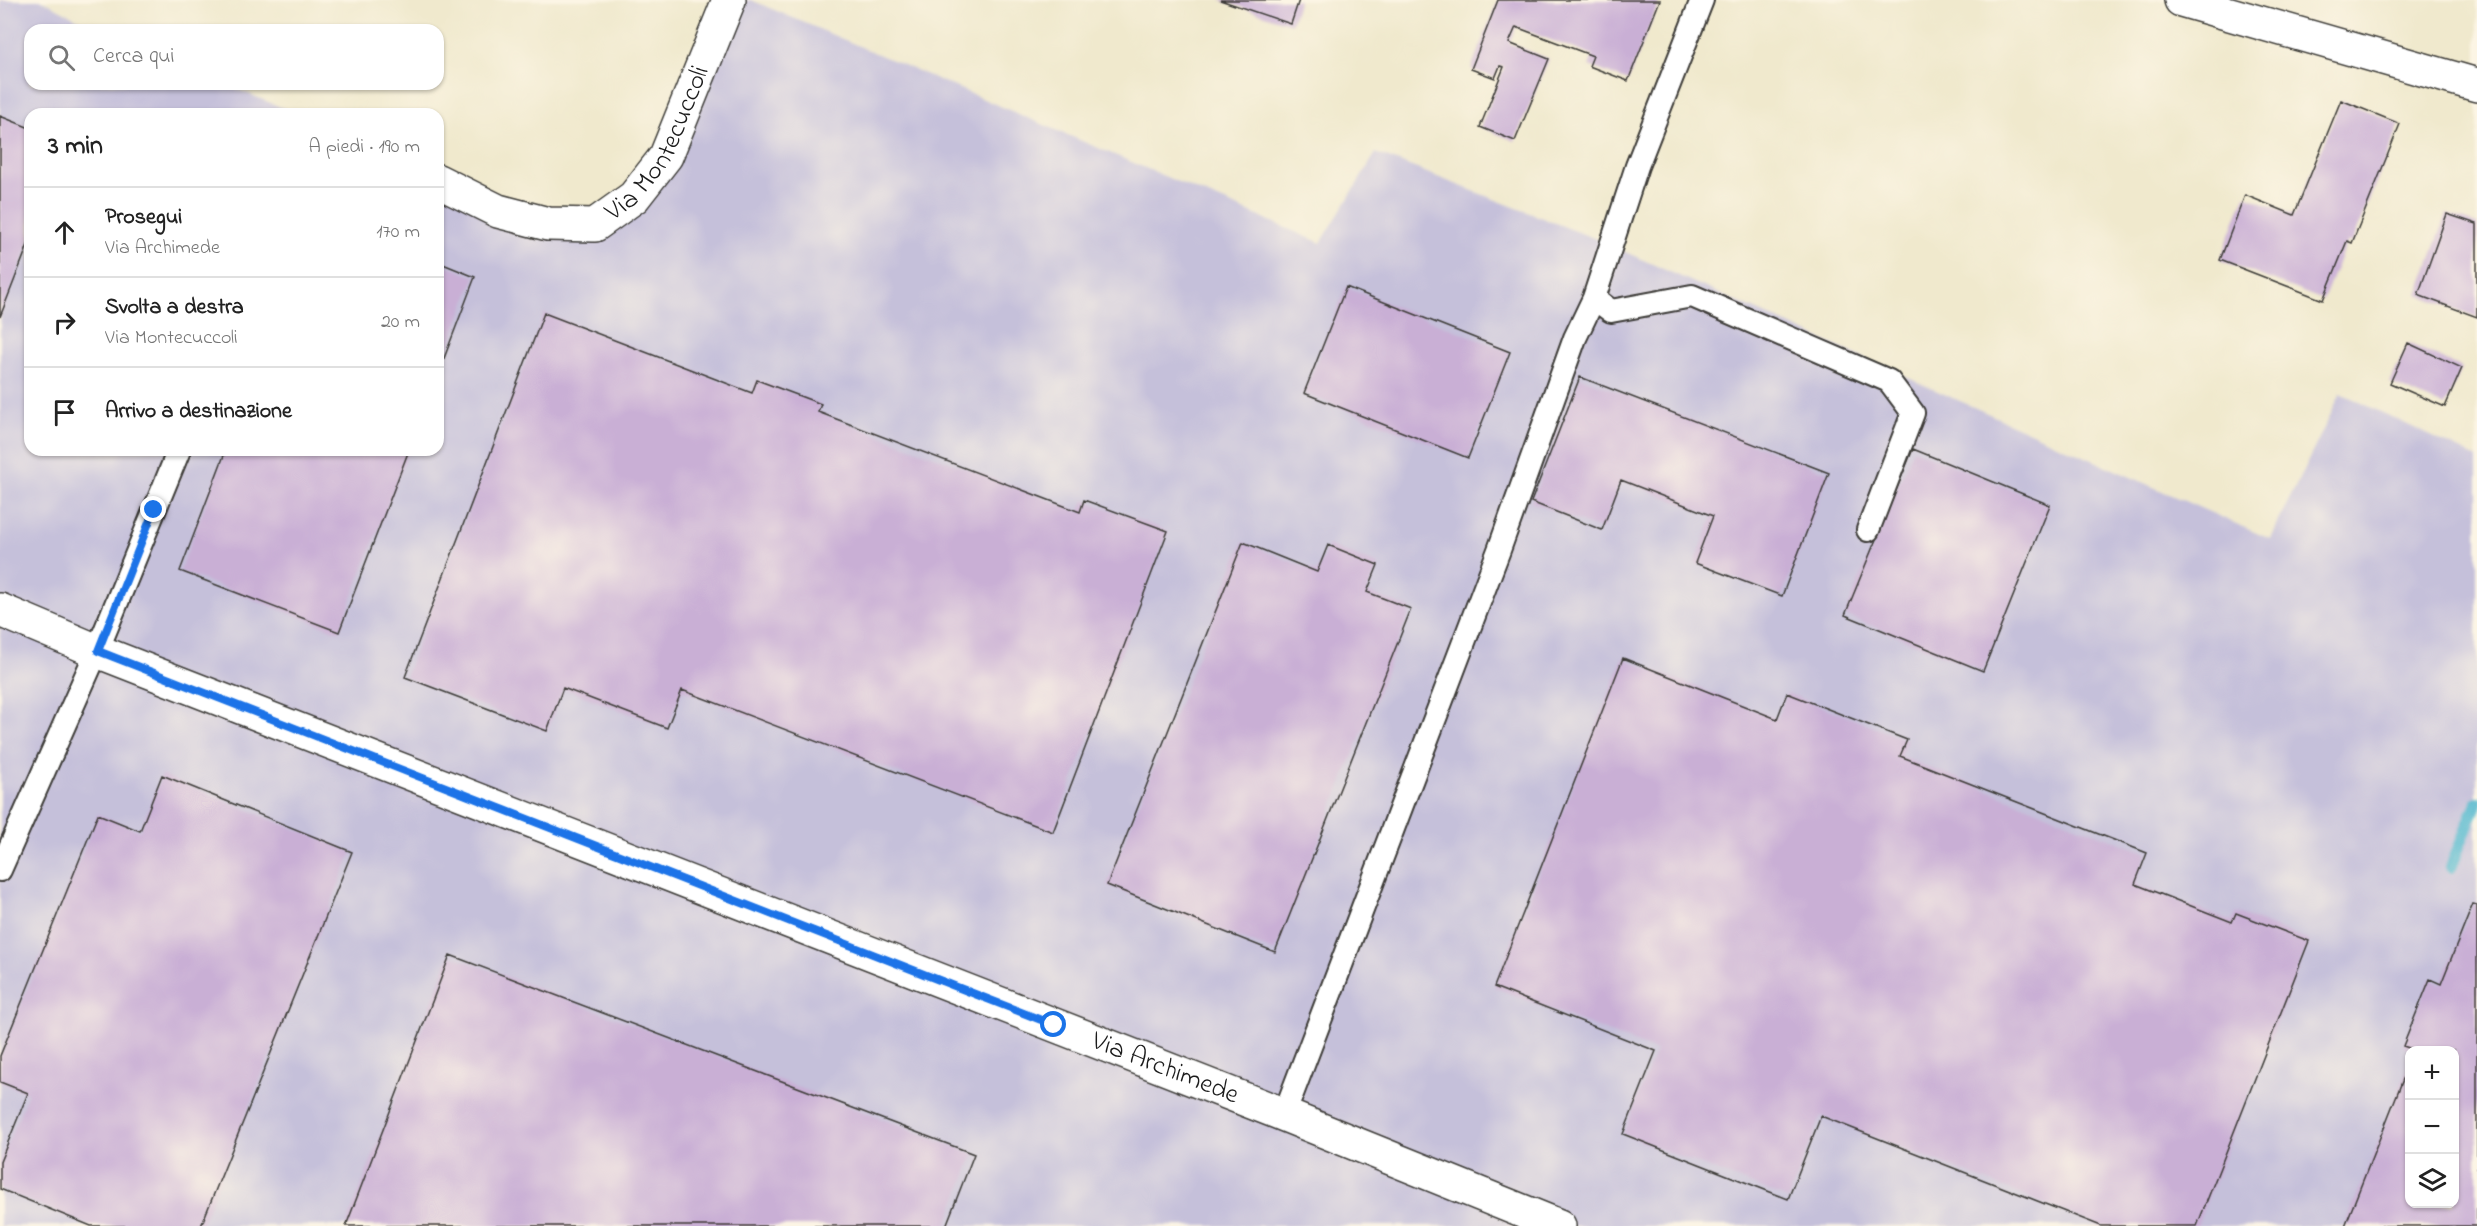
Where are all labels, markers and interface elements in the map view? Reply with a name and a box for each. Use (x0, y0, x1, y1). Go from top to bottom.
search box (24, 24, 444, 90)
icon: search (45, 41, 78, 74)
text: Cerca qui (93, 41, 175, 73)
street label: Via Montecuccoli (596, 60, 720, 232)
text: 3 min (48, 128, 103, 166)
text: A piedi · 190 m (309, 133, 420, 162)
text: Prosegui (105, 202, 182, 234)
icon: ahead (48, 216, 81, 249)
text: 170 m (376, 218, 420, 247)
text: Via Archimede (105, 234, 220, 263)
text: Svolta a destra (105, 292, 244, 324)
icon: right (48, 306, 81, 339)
text: 20 m (381, 308, 420, 337)
text: Via Montecuccoli (105, 324, 238, 353)
icon: arrive (48, 396, 81, 429)
text: Arrivo a destinazione (105, 396, 292, 428)
route end (140, 496, 166, 522)
route start (1040, 1011, 1066, 1037)
street label: Via Archimede (1085, 1021, 1245, 1115)
map controls (2405, 1046, 2459, 1208)
button: + (2405, 1046, 2459, 1100)
button: − (2405, 1100, 2459, 1154)
button: layers (2405, 1154, 2459, 1208)

